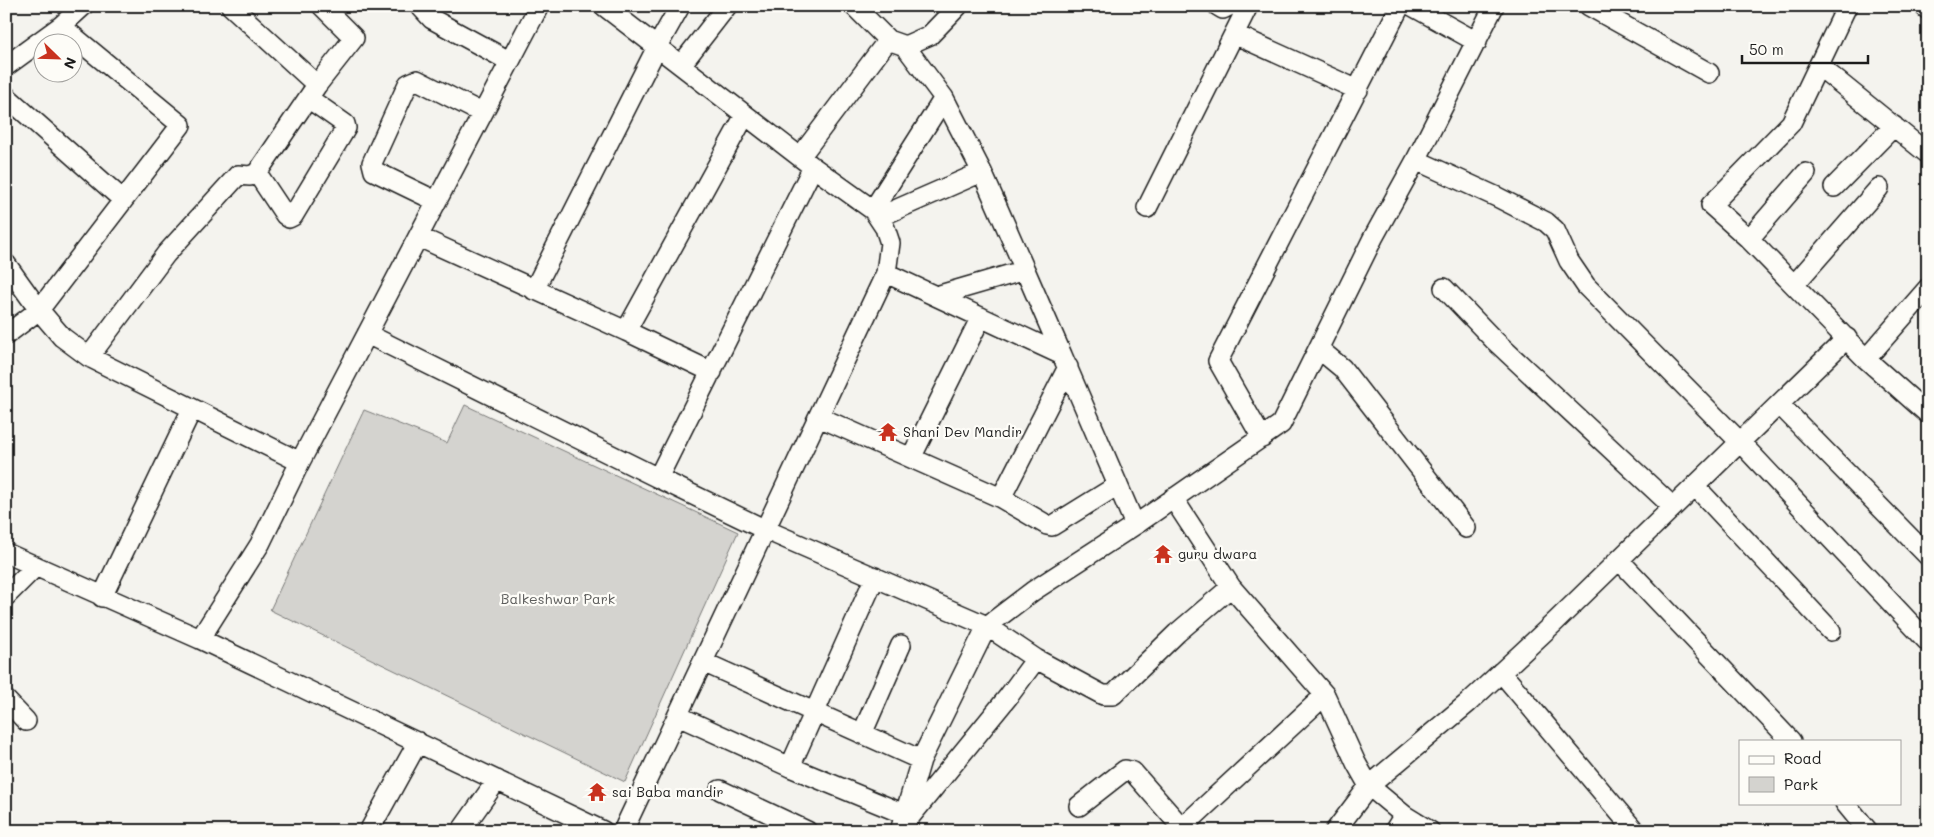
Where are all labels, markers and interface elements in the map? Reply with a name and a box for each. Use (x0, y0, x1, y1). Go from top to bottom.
north arrow (32, 32, 82, 82)
scale bar (1742, 32, 1868, 64)
text: 50 m (1749, 39, 1784, 59)
text: N (60, 55, 81, 72)
temple icon: Shani Dev Mandir (877, 421, 899, 443)
place label: Shani Dev Mandir (903, 422, 1022, 441)
temple icon: guru dwara (1152, 543, 1174, 565)
place label: guru dwara (1178, 544, 1257, 563)
park label: Balkeshwar Park (501, 589, 615, 608)
legend (1739, 740, 1902, 804)
text: Road (1784, 748, 1821, 768)
text: Park (1784, 774, 1818, 794)
temple icon: sai Baba mandir (586, 781, 608, 803)
place label: sai Baba mandir (612, 782, 724, 801)

